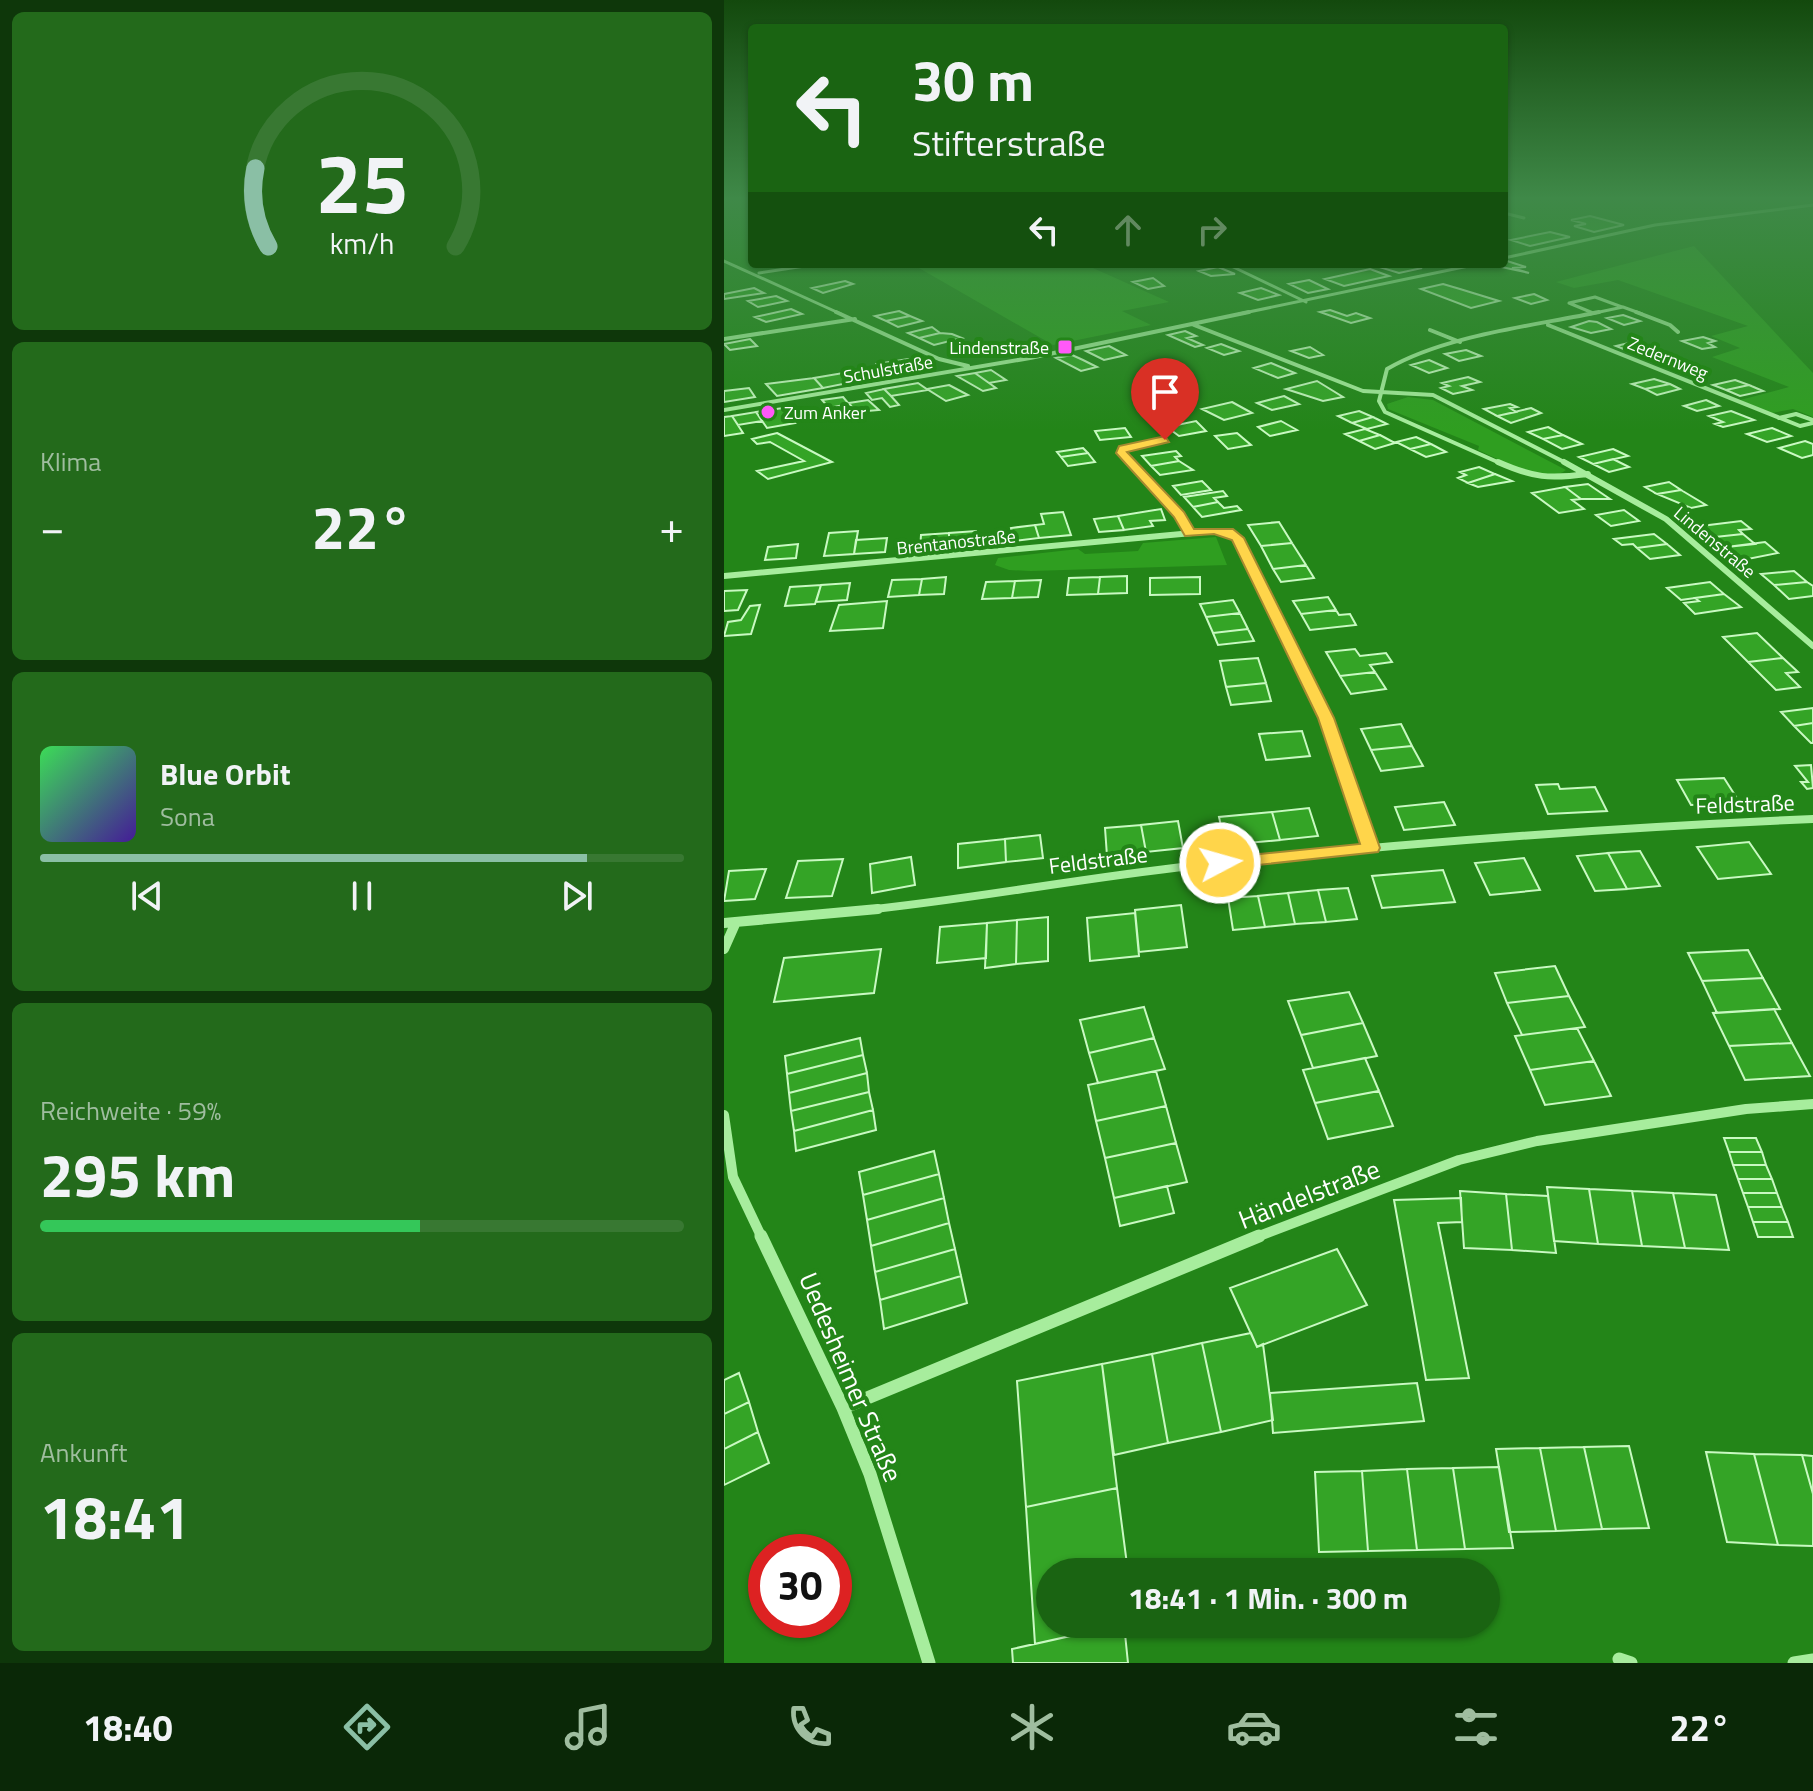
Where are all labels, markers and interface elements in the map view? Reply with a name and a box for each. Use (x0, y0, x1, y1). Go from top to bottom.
text: 30 m (912, 38, 1034, 123)
icon: left (780, 56, 884, 160)
text: Stifterstraße (912, 115, 1106, 170)
text: 25 (315, 119, 409, 245)
icon: left (1022, 208, 1066, 252)
icon: ahead (1106, 208, 1150, 252)
icon: right (1190, 208, 1234, 252)
text: km/h (330, 222, 394, 265)
street label: Zedernweg (1624, 330, 1712, 386)
place label: Lindenstraße (949, 334, 1049, 361)
marker: Lindenstraße (1056, 338, 1074, 356)
street label: Schulstraße (841, 348, 935, 390)
pin (1131, 358, 1199, 440)
icon: arrive (1143, 370, 1187, 414)
place label: Zum Anker (784, 399, 866, 426)
marker: Zum Anker (759, 403, 777, 421)
text: Klima (40, 442, 101, 481)
text: 22° (312, 481, 412, 572)
text: − (40, 493, 65, 560)
text: + (659, 493, 684, 560)
street label: Lindenstraße (1668, 500, 1762, 584)
street label: Brentanostraße (895, 522, 1017, 562)
text: Blue Orbit (160, 751, 291, 797)
street label: Feldstraße (1695, 785, 1795, 823)
text: Sona (160, 797, 215, 836)
position arrow (1178, 821, 1262, 905)
street label: Feldstraße (1047, 837, 1149, 883)
icon: previous (125, 874, 169, 918)
icon: pause (340, 874, 384, 918)
icon: next (555, 874, 599, 918)
text: Reichweite · 59% (40, 1091, 221, 1130)
text: 295 km (40, 1129, 235, 1220)
street label: Händelstraße (1233, 1149, 1385, 1239)
street label: Uedesheimer Straße (789, 1266, 913, 1488)
text: Ankunft (40, 1433, 127, 1472)
text: 18:41 (40, 1471, 190, 1562)
speed limit sign: 30 (748, 1534, 852, 1638)
text: 18:41 · 1 Min. · 300 m (1128, 1575, 1408, 1621)
icon: directions (339, 1699, 395, 1755)
icon: music (560, 1699, 616, 1755)
icon: phone (782, 1699, 838, 1755)
icon: climate (1004, 1699, 1060, 1755)
icon: car (1226, 1699, 1282, 1755)
icon: filters (1448, 1699, 1504, 1755)
text: 18:40 (83, 1700, 173, 1755)
text: 22° (1670, 1700, 1730, 1755)

